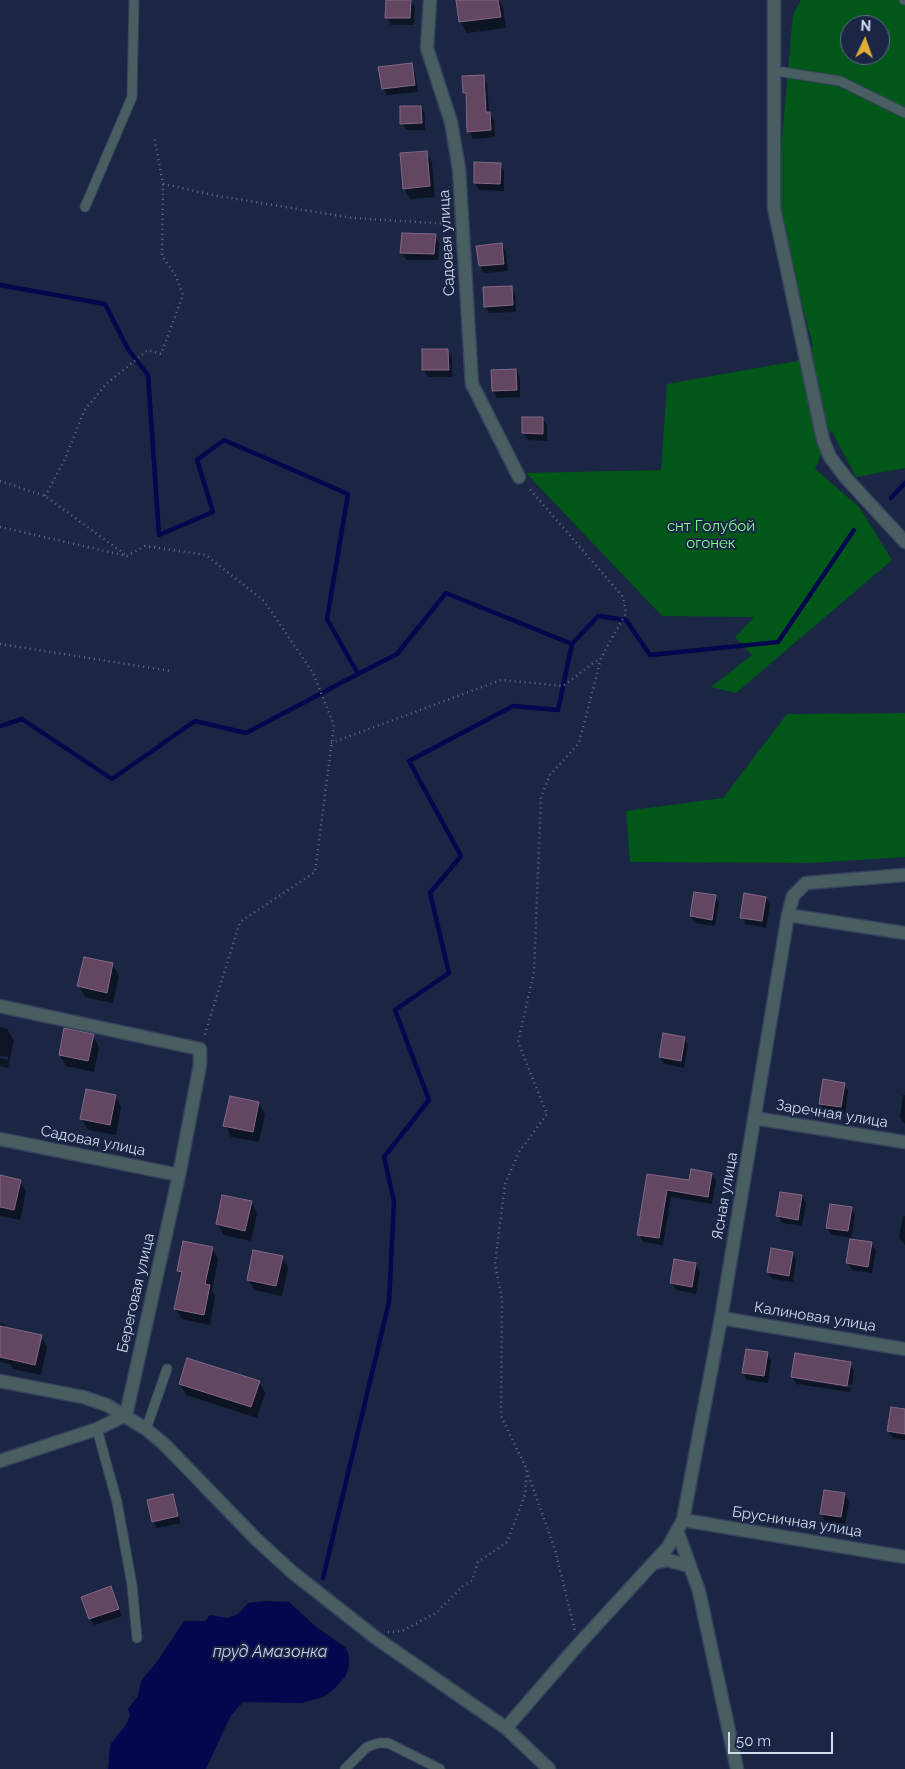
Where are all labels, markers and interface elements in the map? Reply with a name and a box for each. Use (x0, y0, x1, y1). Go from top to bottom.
north arrow (840, 15, 890, 65)
text: N (860, 18, 871, 34)
street label: Садовая улица (435, 189, 459, 297)
park label: снт Голубой огонек (667, 517, 755, 552)
street label: Заречная улица (775, 1096, 889, 1132)
street label: Садовая улица (39, 1122, 147, 1160)
street label: Ясная улица (708, 1151, 742, 1241)
street label: Береговая улица (114, 1232, 158, 1354)
street label: Калиновая улица (753, 1298, 877, 1336)
street label: Брусничная улица (731, 1503, 863, 1541)
water label: пруд Амазонка (213, 1642, 327, 1662)
scale bar (730, 1722, 835, 1754)
text: 50 m (736, 1732, 771, 1750)

